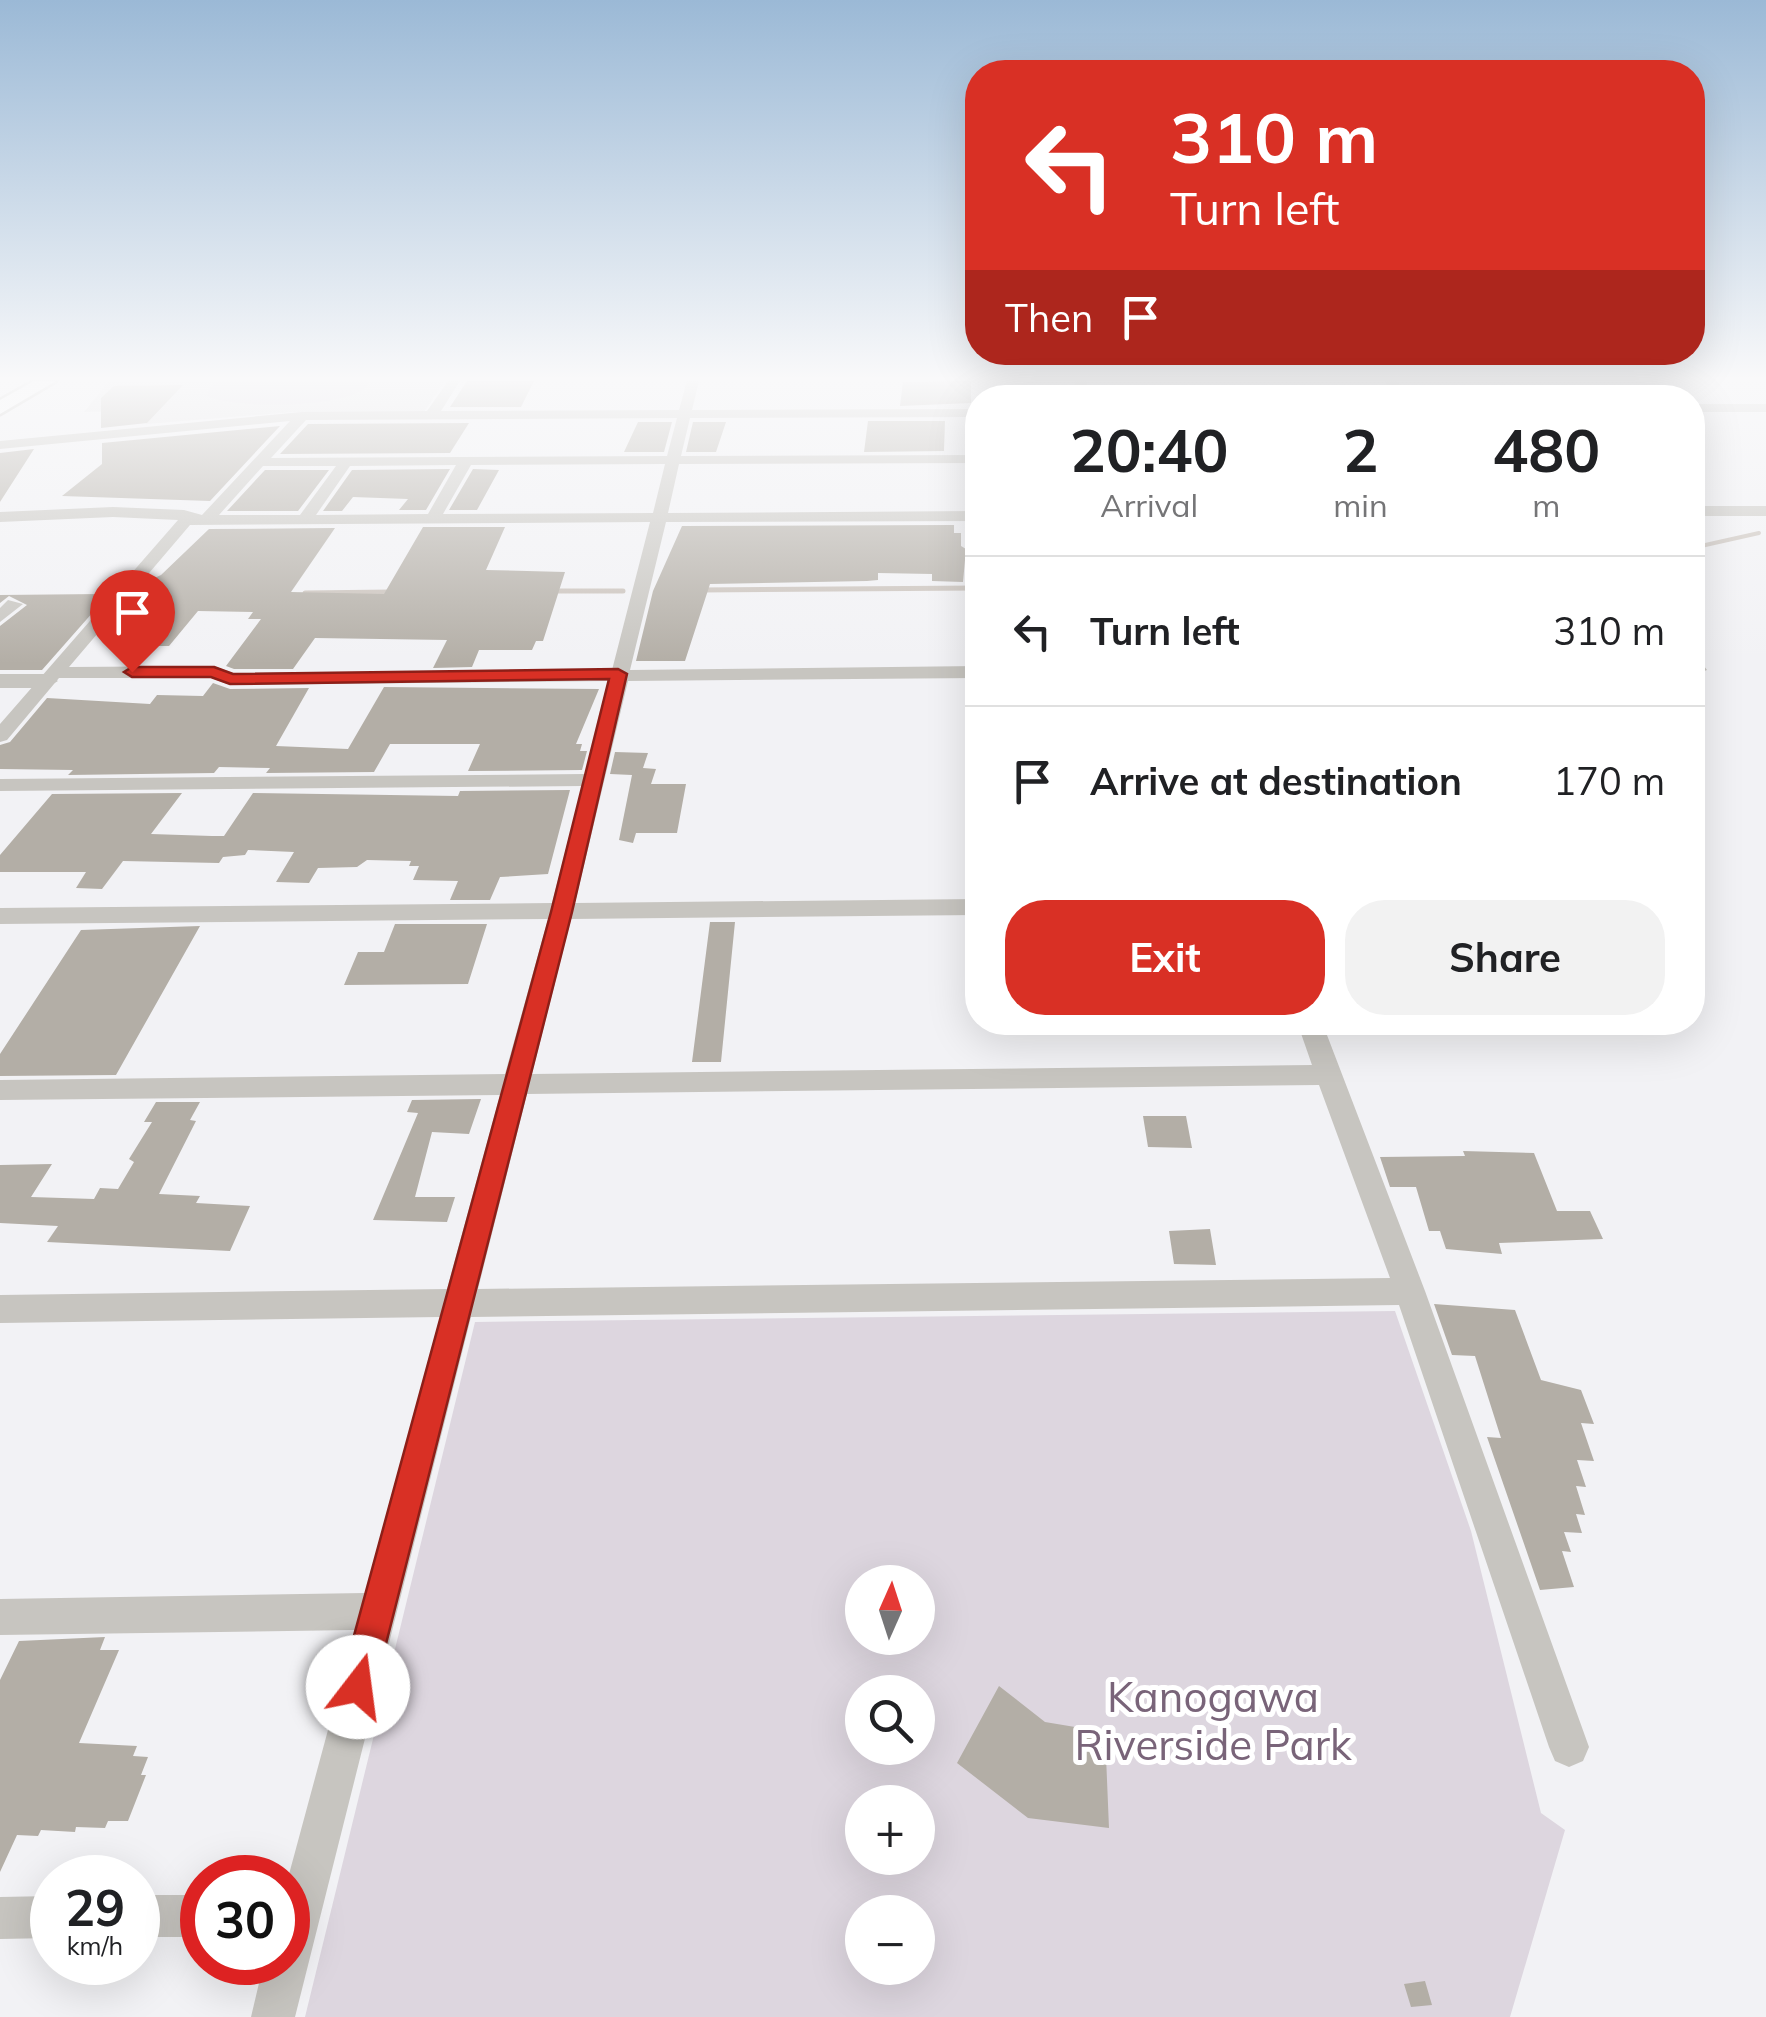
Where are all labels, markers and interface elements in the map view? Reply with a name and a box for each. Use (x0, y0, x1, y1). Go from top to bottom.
text: 310 m (1170, 93, 1378, 181)
icon: left (1005, 100, 1135, 230)
text: Turn left (1170, 180, 1339, 236)
icon: arrive (1113, 290, 1168, 345)
text: Then (1005, 294, 1093, 342)
text: 20:40 (1070, 412, 1229, 487)
text: 2 (1342, 412, 1378, 487)
text: 480 (1492, 412, 1600, 487)
text: Arrival (1100, 485, 1198, 525)
text: min (1333, 485, 1388, 525)
text: m (1532, 485, 1560, 525)
pin (90, 570, 175, 673)
icon: arrive (105, 585, 160, 640)
icon: left (1005, 604, 1060, 659)
text: Turn left (1090, 607, 1240, 655)
text: 310 m (1553, 607, 1665, 655)
icon: arrive (1005, 754, 1060, 809)
text: Arrive at destination (1090, 757, 1462, 805)
text: 170 m (1553, 757, 1665, 805)
button: Exit (1005, 900, 1325, 1015)
button: Share (1345, 900, 1665, 1015)
north arrow (845, 1565, 935, 1655)
map controls (845, 1565, 935, 1985)
position arrow (306, 1635, 410, 1739)
park label: Kanogawa Riverside Park (1074, 1670, 1352, 1771)
button: search (845, 1675, 935, 1765)
button: + (845, 1785, 935, 1875)
speed limit sign: 30 (180, 1855, 310, 1985)
text: 29 (65, 1876, 125, 1939)
button: − (845, 1895, 935, 1985)
text: km/h (67, 1930, 123, 1961)

